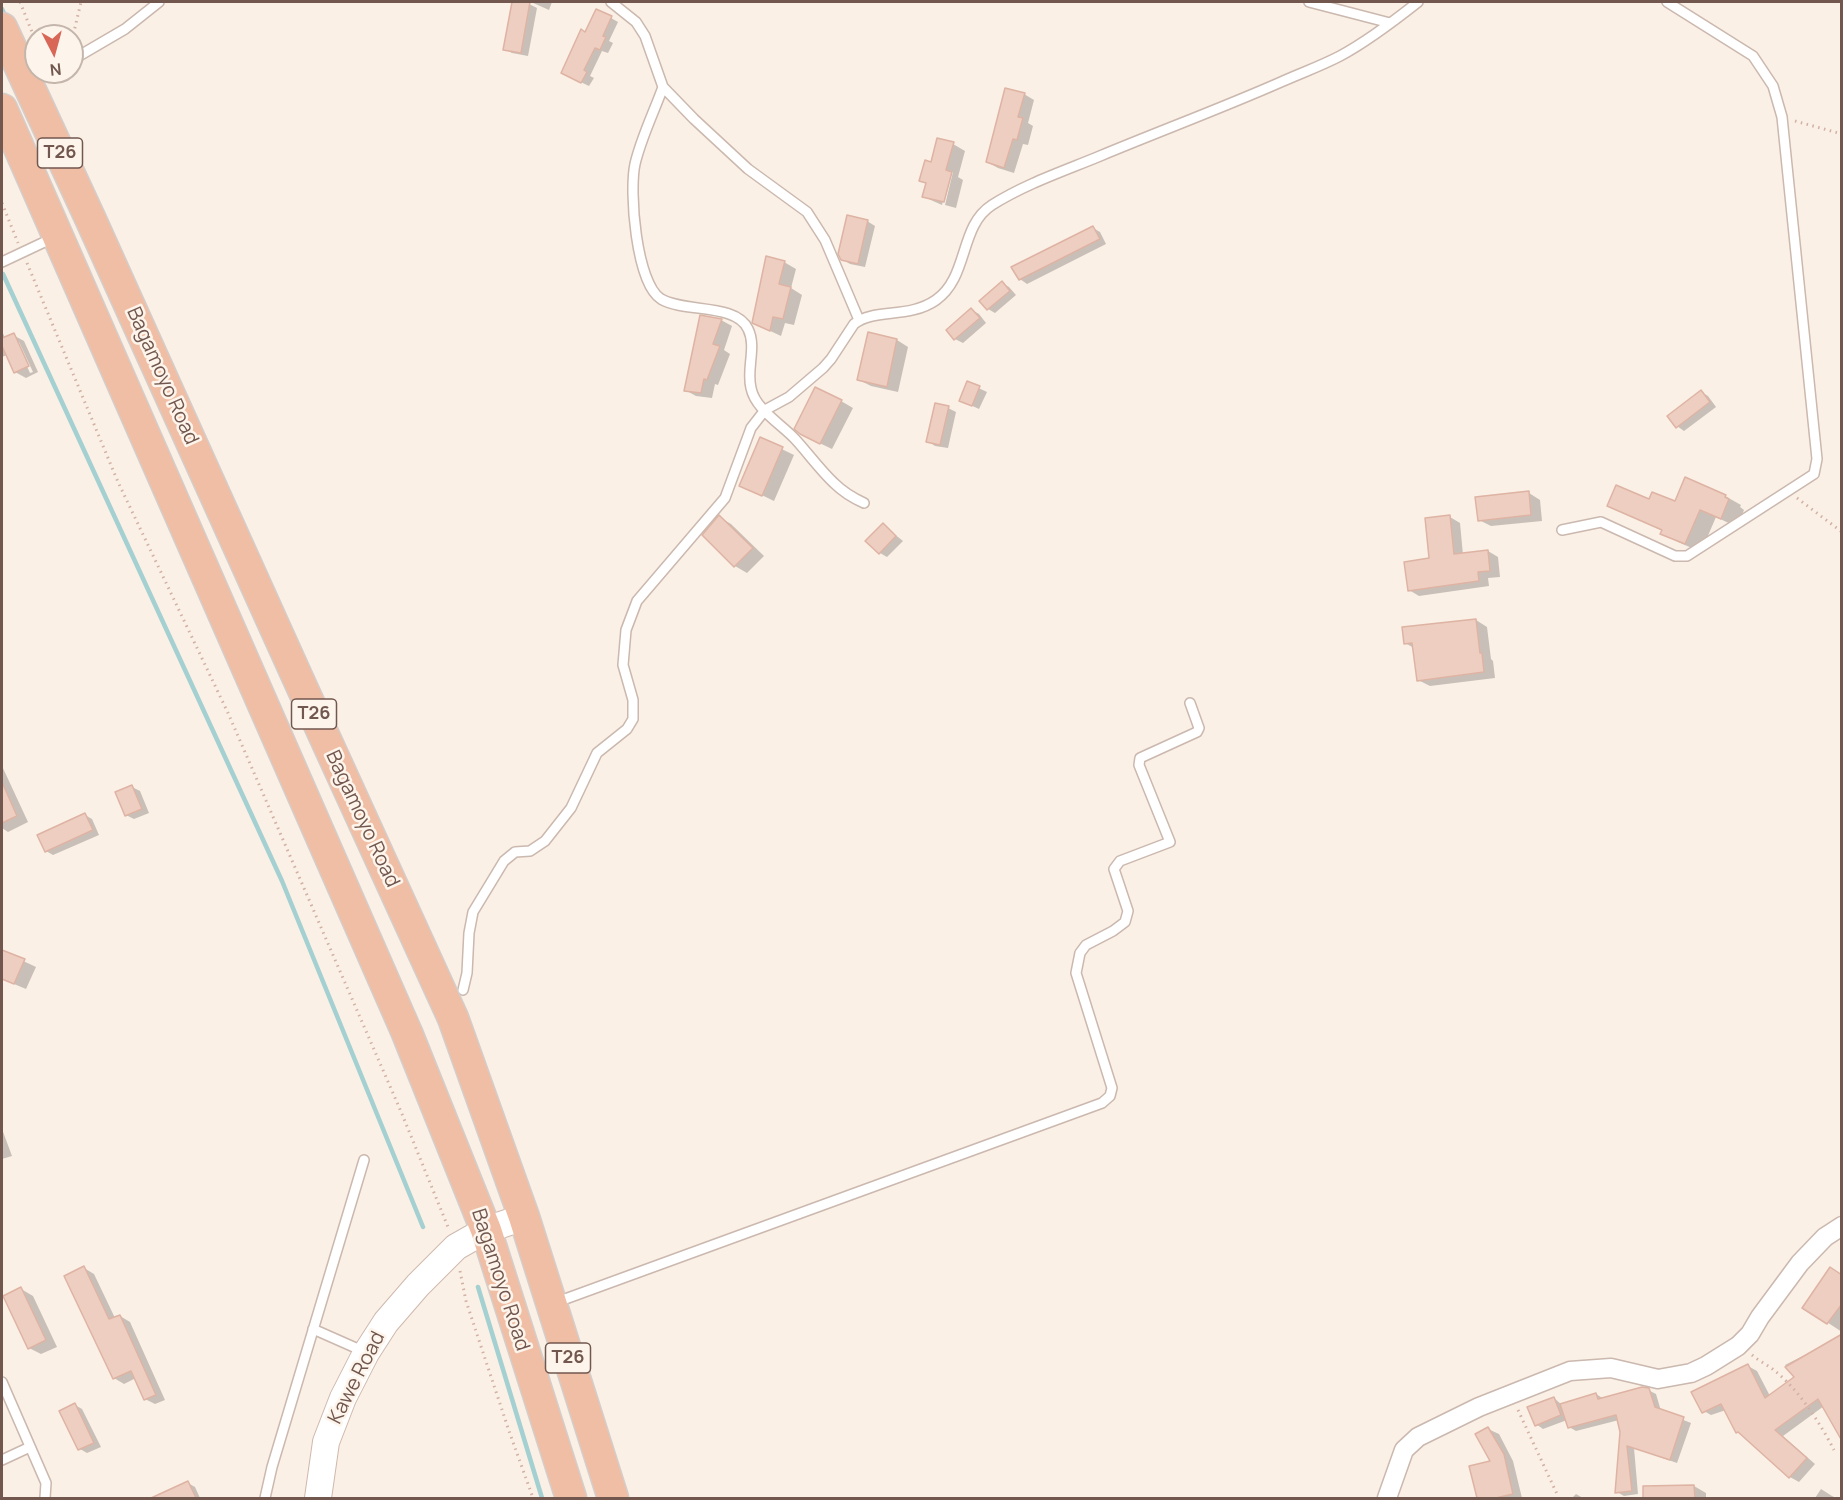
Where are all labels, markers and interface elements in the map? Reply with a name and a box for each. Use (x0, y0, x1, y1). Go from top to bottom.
north arrow (24, 24, 84, 84)
text: N (49, 58, 63, 81)
road number: T26 (38, 138, 82, 168)
street label: Bagamoyo Road (121, 304, 203, 448)
road number: T26 (292, 699, 336, 729)
street label: Bagamoyo Road (320, 747, 404, 891)
street label: Bagamoyo Road (466, 1206, 534, 1354)
street label: Kawe Road (323, 1328, 391, 1428)
road number: T26 (546, 1343, 590, 1373)

